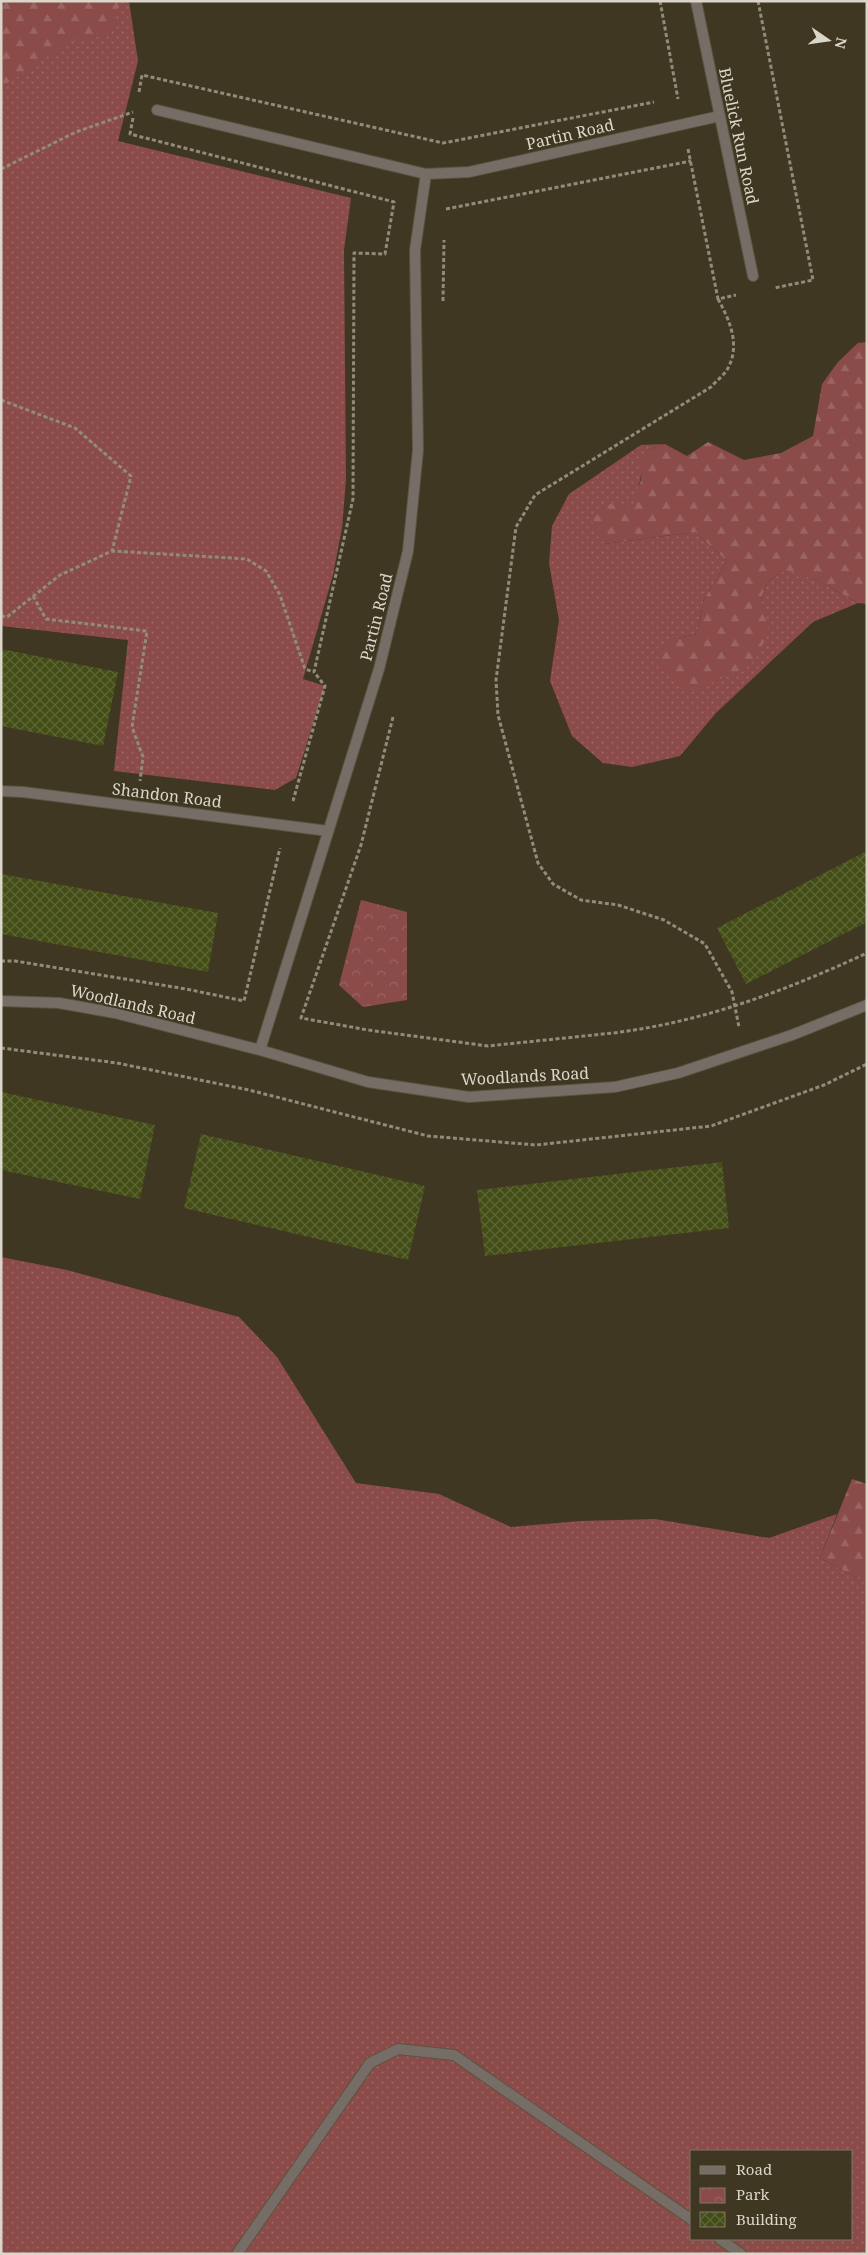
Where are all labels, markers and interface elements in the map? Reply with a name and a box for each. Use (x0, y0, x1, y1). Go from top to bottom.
north arrow (803, 15, 853, 65)
text: N (831, 36, 852, 51)
street label: Bluelick Run Road (714, 66, 764, 207)
street label: Partin Road (524, 113, 616, 155)
street label: Partin Road (354, 571, 398, 663)
street label: Shandon Road (111, 777, 223, 813)
street label: Woodlands Road (68, 979, 198, 1029)
street label: Woodlands Road (460, 1062, 590, 1090)
legend (690, 2150, 853, 2240)
text: Road (736, 2159, 772, 2179)
text: Park (736, 2184, 770, 2204)
text: Building (736, 2209, 797, 2229)

